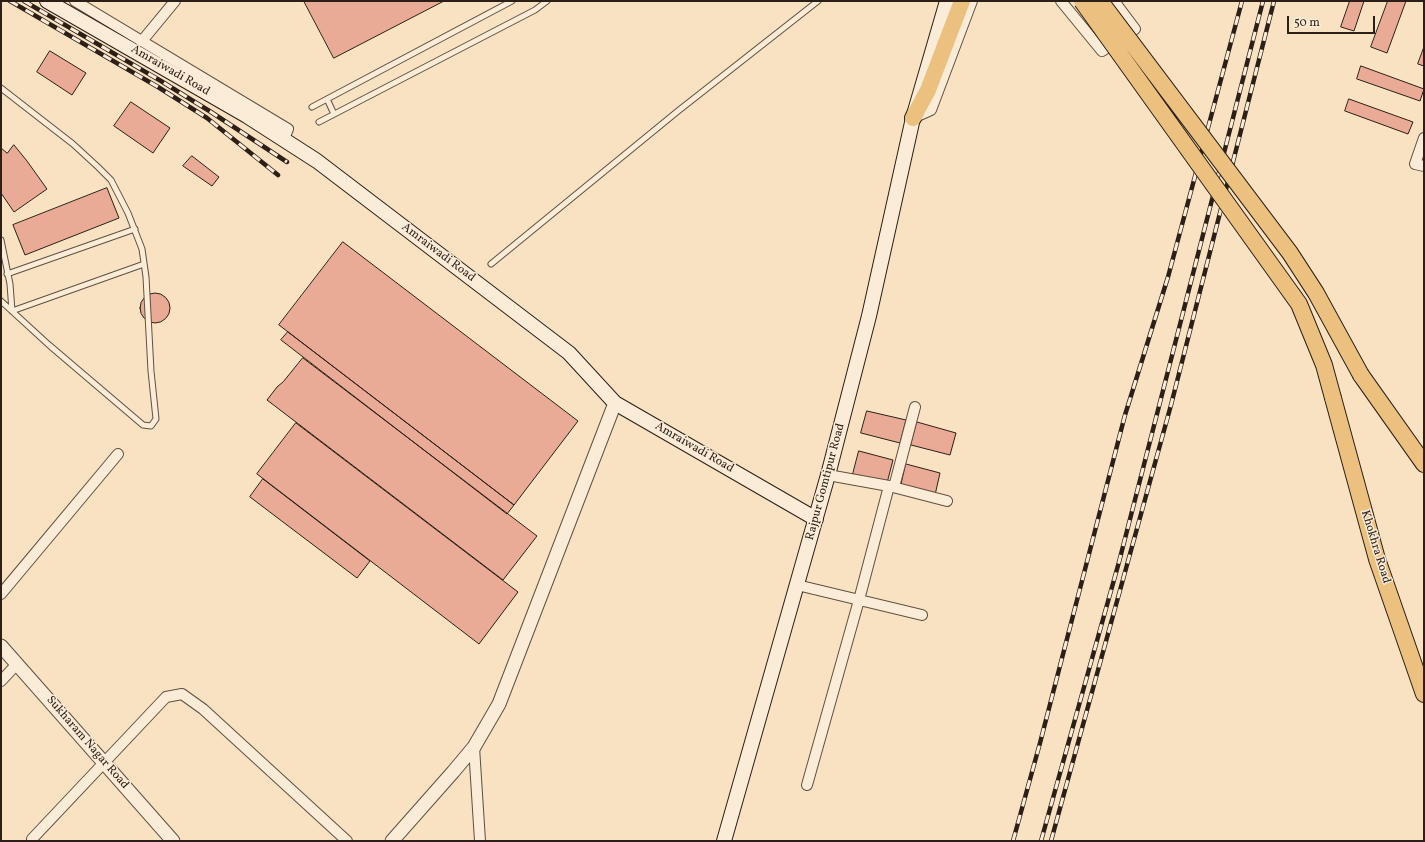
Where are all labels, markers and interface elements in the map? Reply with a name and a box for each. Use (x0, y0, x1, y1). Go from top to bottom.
scale bar (1289, 8, 1377, 34)
text: 50 m (1294, 15, 1320, 31)
street label: Amraiwadi Road (128, 43, 212, 99)
street label: Amraiwadi Road (398, 221, 478, 285)
street label: Amraiwadi Road (652, 420, 736, 476)
street label: Rajpur Gomtipur Road (803, 422, 849, 542)
street label: Khokhra Road (1357, 509, 1393, 585)
street label: Sukharam Nagar Road (43, 694, 131, 792)

